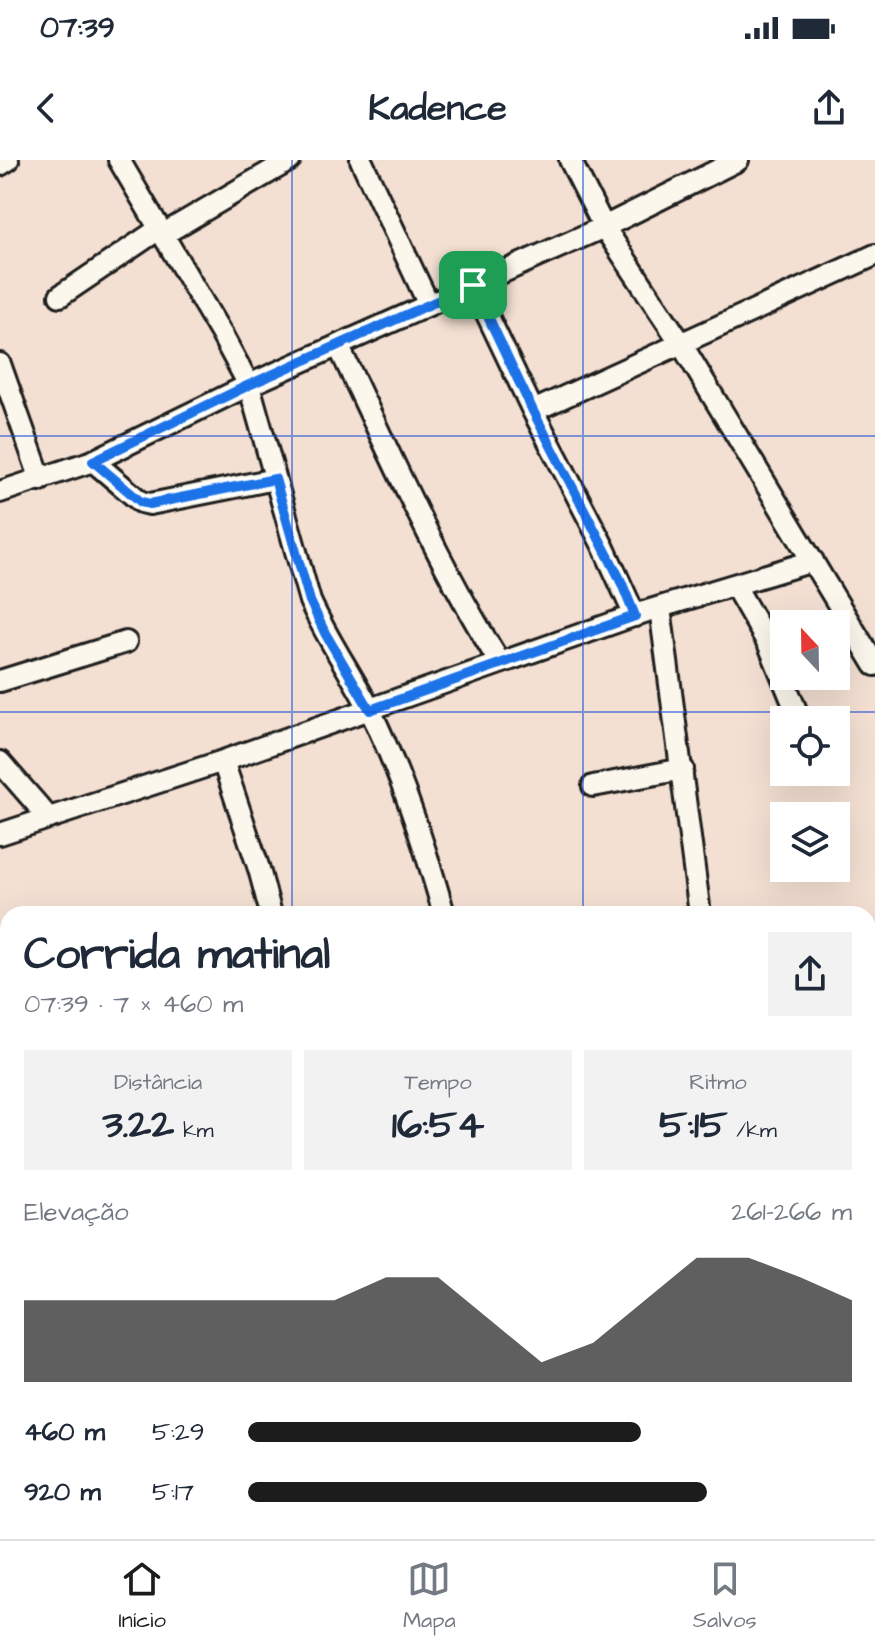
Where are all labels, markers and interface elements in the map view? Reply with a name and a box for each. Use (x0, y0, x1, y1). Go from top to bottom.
text: 07:39 (40, 7, 115, 49)
text: Kadence (368, 83, 507, 134)
icon: back (24, 86, 68, 130)
icon: share (807, 86, 851, 130)
pin (439, 251, 507, 319)
icon: arrive (451, 263, 495, 307)
north arrow (770, 610, 850, 690)
map controls (770, 610, 850, 882)
button: locate (770, 706, 850, 786)
button: layers (770, 802, 850, 882)
text: Corrida matinal (24, 925, 330, 986)
button: share (768, 932, 852, 1016)
text: 07:39 · 7 × 460 m (24, 986, 243, 1022)
text: Distância (114, 1067, 202, 1098)
text: Tempo (404, 1067, 472, 1098)
text: Ritmo (689, 1067, 747, 1098)
text: 3.22 (102, 1098, 174, 1153)
text: 16:54 (392, 1098, 484, 1153)
text: 5:15 (659, 1098, 727, 1153)
text: km (174, 1115, 214, 1146)
text: /km (727, 1115, 777, 1146)
text: Elevação (24, 1194, 129, 1230)
text: 261–266 m (731, 1194, 852, 1230)
text: 460 m (24, 1414, 105, 1450)
text: 5:29 (152, 1414, 204, 1450)
text: 920 m (24, 1474, 101, 1510)
text: 5:17 (152, 1474, 194, 1510)
tab: Início (119, 1557, 166, 1636)
tab: Mapa (403, 1557, 456, 1636)
tab: Salvos (693, 1557, 756, 1636)

